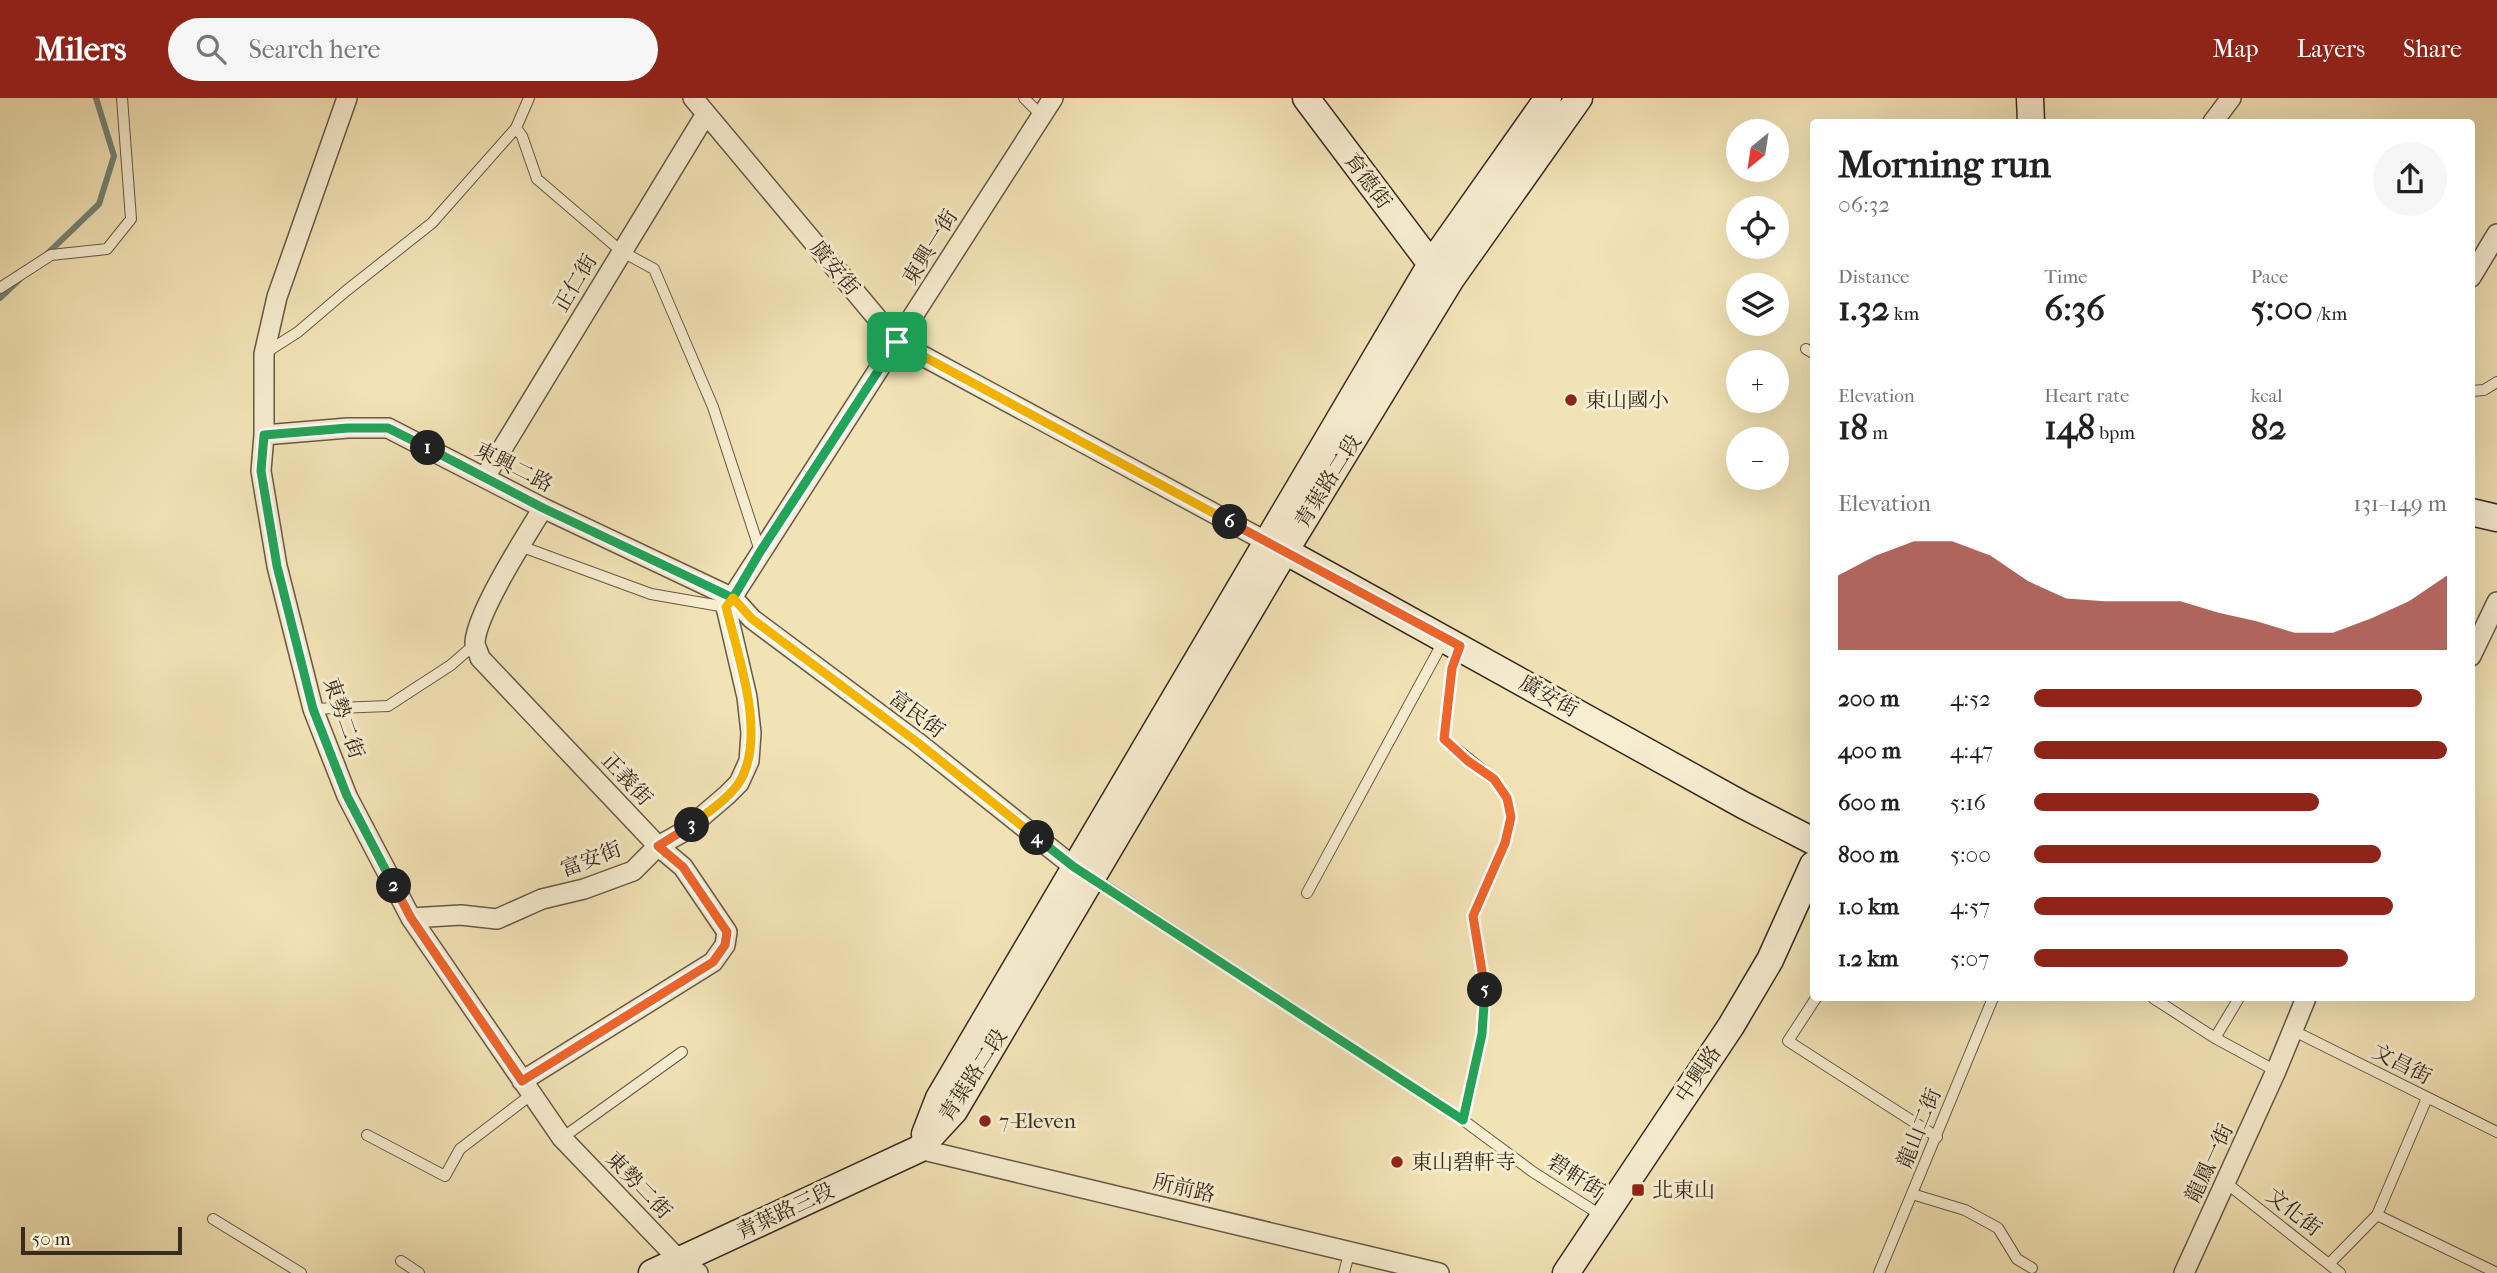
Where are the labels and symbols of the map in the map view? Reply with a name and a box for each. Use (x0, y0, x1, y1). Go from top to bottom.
north arrow (1726, 119, 1788, 182)
street label: 育德街 (1339, 149, 1397, 213)
street label: 東興一街 (898, 205, 962, 289)
street label: 廣安街 (806, 236, 864, 300)
street label: 正仁街 (548, 250, 602, 316)
pin (867, 312, 927, 372)
place label: 東山國小 (1585, 388, 1669, 412)
marker: 東山國小 (1563, 392, 1579, 408)
pin: 1 (410, 430, 446, 466)
street label: 青葉路二段 (1290, 430, 1366, 532)
street label: 東興二路 (471, 437, 557, 497)
pin: 6 (1212, 504, 1248, 540)
street label: 廣安街 (1516, 670, 1582, 722)
street label: 東勢二街 (319, 674, 369, 762)
street label: 富民街 (885, 685, 949, 743)
street label: 正義街 (597, 748, 657, 810)
pin: 3 (674, 808, 710, 842)
pin: 4 (1020, 820, 1054, 856)
street label: 富安街 (557, 837, 625, 881)
pin: 2 (376, 868, 412, 904)
pin: 5 (1468, 972, 1502, 1008)
street label: 青葉路二段 (934, 1024, 1012, 1126)
street label: 文昌街 (2368, 1039, 2436, 1089)
street label: 中興路 (1670, 1041, 1726, 1107)
street label: 龍山二街 (1892, 1085, 1946, 1171)
place label: 7-Eleven (999, 1109, 1076, 1133)
marker: 7-Eleven (977, 1113, 993, 1129)
street label: 龍鳳一街 (2180, 1120, 2238, 1206)
street label: 東勢二街 (601, 1146, 677, 1224)
street label: 碧軒街 (1543, 1149, 1609, 1203)
place label: 東山碧軒寺 (1411, 1150, 1516, 1174)
marker: 東山碧軒寺 (1389, 1154, 1405, 1170)
street label: 所前路 (1151, 1169, 1217, 1207)
street label: 青葉路三段 (732, 1178, 838, 1244)
place label: 北東山 (1652, 1178, 1715, 1202)
marker: 北東山 (1630, 1182, 1646, 1198)
street label: 文化街 (2262, 1183, 2326, 1241)
scale bar (21, 1224, 182, 1256)

